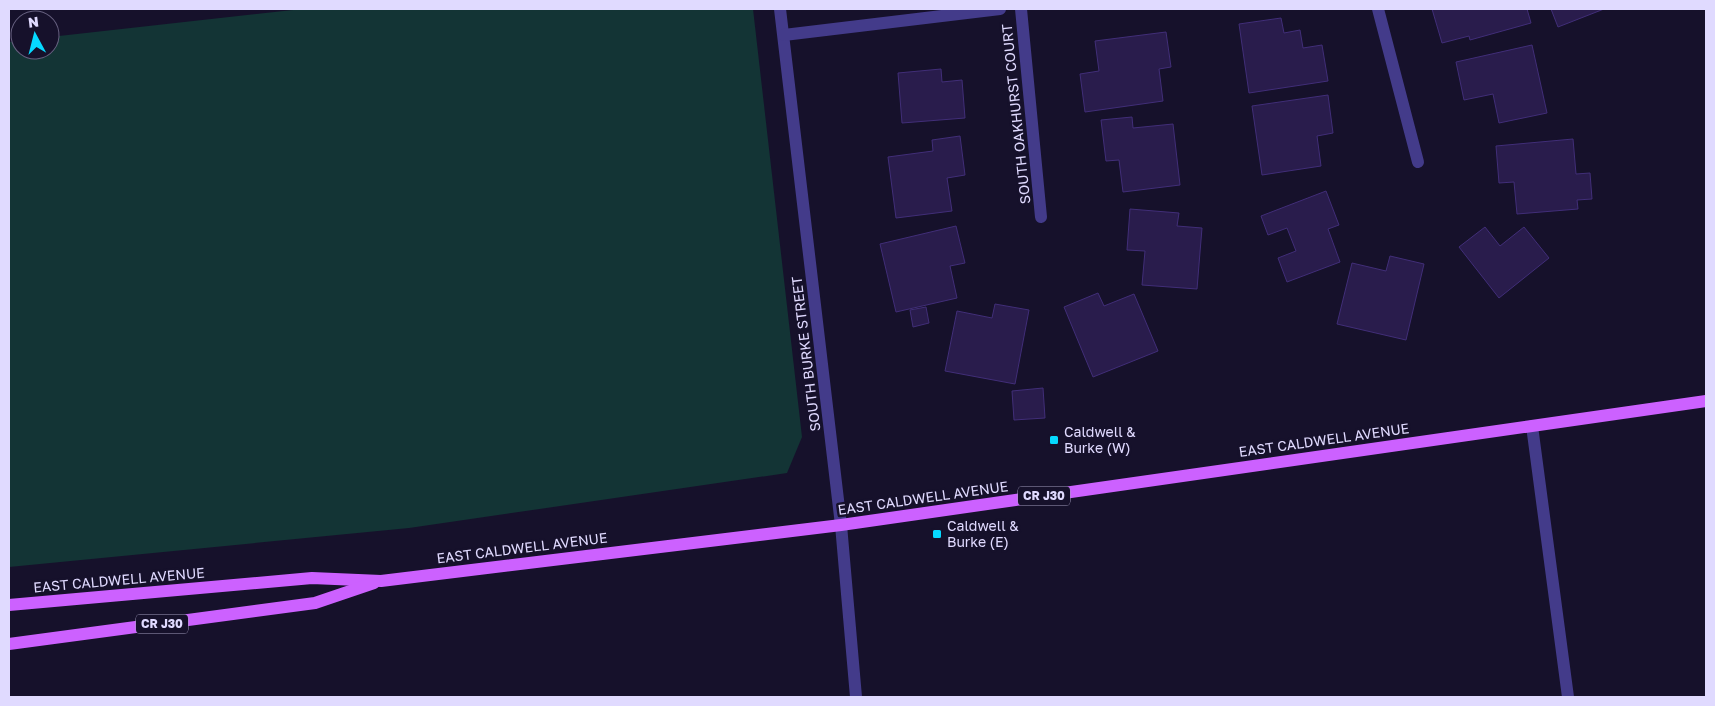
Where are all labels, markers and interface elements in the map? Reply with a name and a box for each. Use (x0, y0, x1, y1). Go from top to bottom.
north arrow (10, 10, 60, 60)
text: N (27, 13, 40, 31)
street label: SOUTH OAKHURST COURT (998, 23, 1033, 205)
street label: SOUTH BURKE STREET (788, 275, 823, 433)
street label: EAST CALDWELL AVENUE (1238, 419, 1410, 460)
place label: Caldwell & Burke (W) (1064, 423, 1136, 456)
marker: Caldwell & Burke (W) (1048, 434, 1060, 446)
street label: EAST CALDWELL AVENUE (837, 477, 1009, 518)
road number: CR J30 (1018, 486, 1070, 506)
place label: Caldwell & Burke (E) (947, 517, 1019, 550)
marker: Caldwell & Burke (E) (931, 528, 943, 540)
street label: EAST CALDWELL AVENUE (436, 529, 608, 566)
street label: EAST CALDWELL AVENUE (33, 564, 205, 595)
road number: CR J30 (136, 614, 188, 634)

